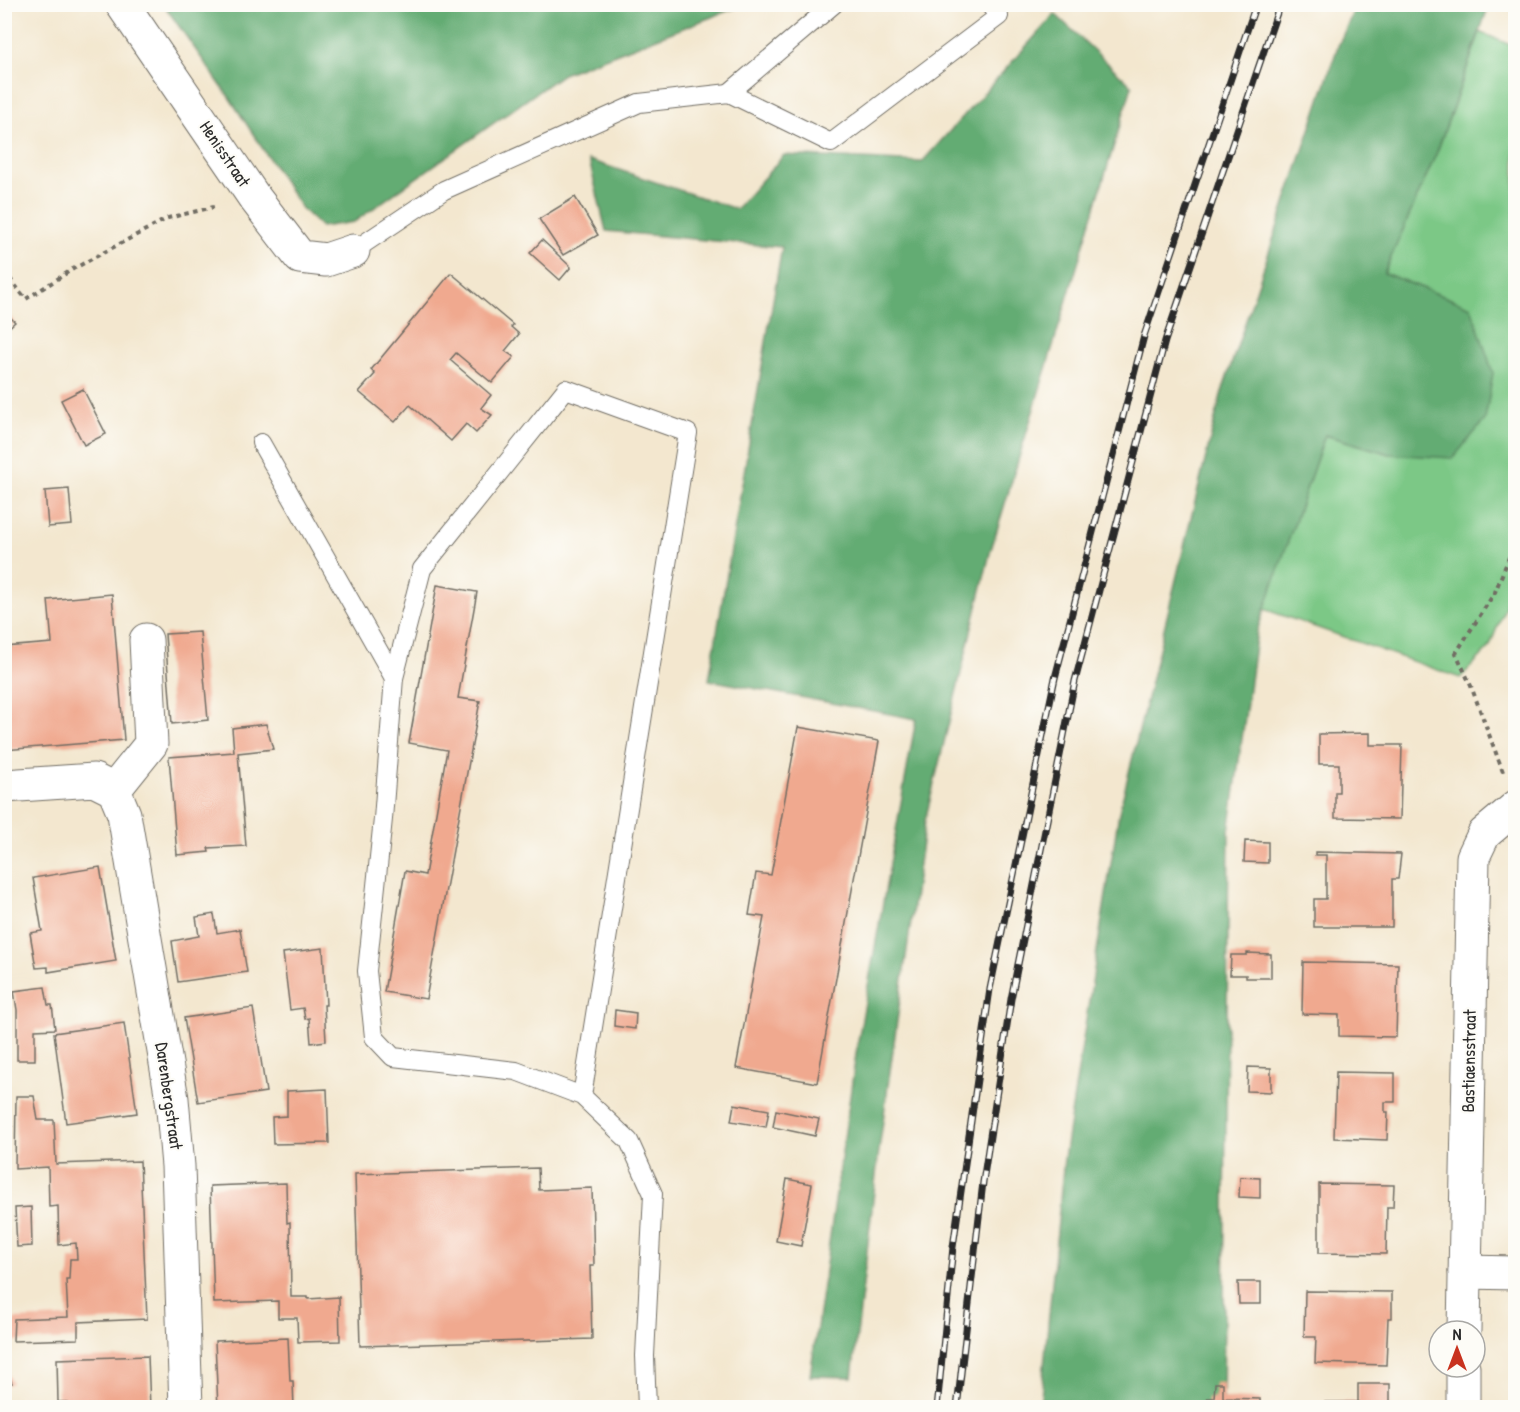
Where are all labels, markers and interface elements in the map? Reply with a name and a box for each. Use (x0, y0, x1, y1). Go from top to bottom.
street label: Henisstraat (194, 116, 257, 192)
street label: Bastiaensstraat (1455, 1008, 1482, 1113)
street label: Darenbergstraat (150, 1041, 189, 1152)
north arrow (1427, 1319, 1487, 1379)
text: N (1453, 1323, 1462, 1345)

